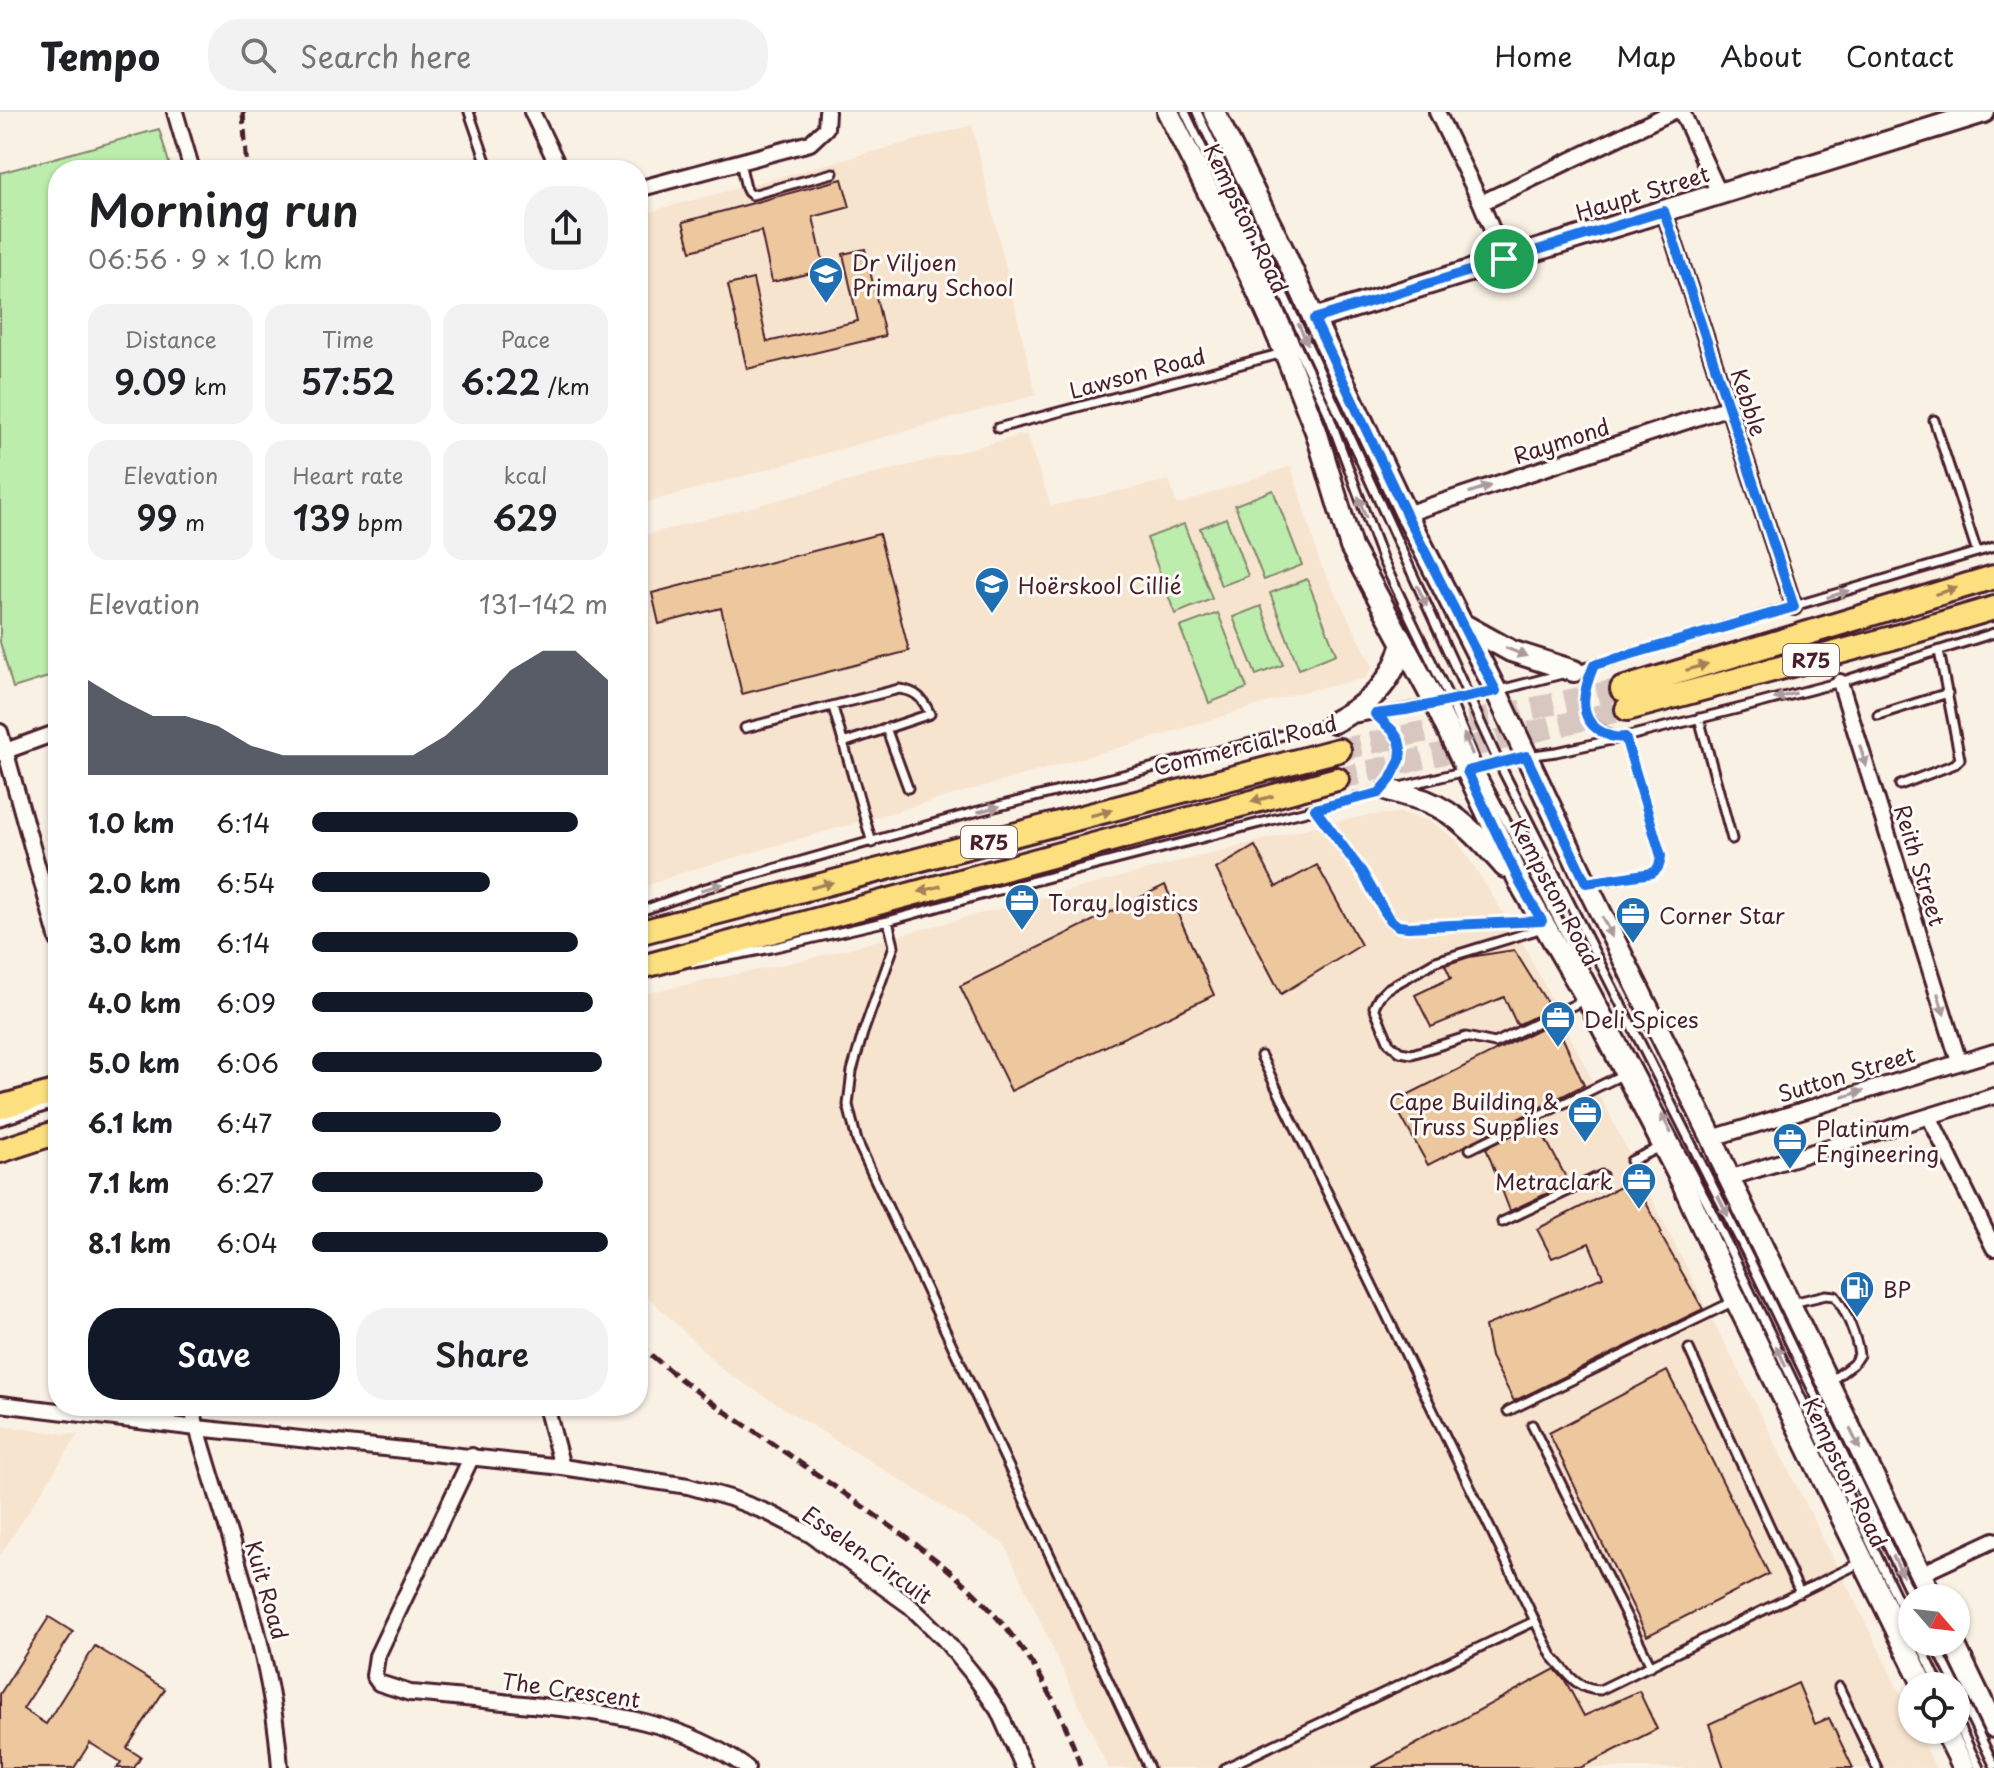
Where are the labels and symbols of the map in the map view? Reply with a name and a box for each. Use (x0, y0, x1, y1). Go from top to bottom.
street label: Kempston Road (1196, 137, 1298, 299)
street label: Haupt Street (1571, 156, 1713, 228)
pin (1470, 225, 1538, 293)
place label: Dr Viljoen Primary School (852, 245, 1014, 303)
school or university icon: Dr Viljoen Primary School (807, 255, 845, 305)
one-way arrow (1296, 322, 1310, 346)
street label: Lawson Road (1065, 338, 1209, 406)
street label: Kebble (1724, 364, 1776, 440)
street label: Raymond (1509, 409, 1613, 471)
one-way arrow (1469, 483, 1493, 495)
one-way arrow (1355, 495, 1368, 519)
school or university icon: Hoërskool Cillié (973, 565, 1011, 615)
place label: Hoërskool Cillié (1018, 568, 1182, 601)
one-way arrow (1416, 584, 1429, 608)
one-way arrow (1934, 585, 1958, 597)
one-way arrow (1826, 587, 1850, 600)
road number: R75 (1783, 644, 1839, 676)
one-way arrow (1504, 646, 1528, 659)
one-way arrow (1686, 660, 1710, 672)
one-way arrow (1773, 691, 1798, 703)
street label: Commercial Road (1150, 705, 1340, 783)
one-way arrow (1462, 732, 1475, 756)
one-way arrow (1857, 745, 1870, 769)
one-way arrow (1249, 793, 1273, 806)
street label: Reith Street (1887, 800, 1955, 930)
one-way arrow (976, 802, 1001, 814)
one-way arrow (1088, 806, 1113, 818)
street label: Kempston Road (1503, 812, 1609, 972)
road number: R75 (961, 826, 1017, 858)
one-way arrow (809, 879, 834, 891)
one-way arrow (700, 880, 724, 893)
office icon: Toray logistics (1003, 882, 1041, 932)
one-way arrow (917, 883, 941, 896)
place label: Toray logistics (1048, 885, 1198, 918)
office icon: Corner Star (1614, 895, 1652, 945)
place label: Corner Star (1659, 898, 1785, 931)
one-way arrow (1600, 916, 1614, 939)
one-way arrow (1936, 993, 1948, 1017)
office icon: Deli Spices (1539, 999, 1577, 1049)
place label: Deli Spices (1584, 1002, 1698, 1035)
street label: Sutton Street (1773, 1036, 1919, 1110)
place label: Cape Building & Truss Supplies (1389, 1084, 1559, 1142)
one-way arrow (1841, 1087, 1865, 1100)
office icon: Cape Building & Truss Supplies (1566, 1094, 1604, 1144)
place label: Platinum Engineering (1816, 1111, 1939, 1169)
one-way arrow (1659, 1112, 1672, 1135)
office icon: Platinum Engineering (1771, 1121, 1809, 1171)
office icon: Metraclark (1620, 1161, 1658, 1211)
place label: Metraclark (1495, 1164, 1613, 1197)
one-way arrow (1716, 1194, 1730, 1217)
fuel station icon: BP (1838, 1269, 1876, 1319)
place label: BP (1883, 1272, 1911, 1305)
one-way arrow (1774, 1345, 1788, 1368)
street label: Kempston Road (1795, 1391, 1897, 1553)
one-way arrow (1848, 1427, 1862, 1450)
street label: Esselen Circuit (796, 1497, 940, 1611)
street label: Kuit Road (238, 1537, 298, 1643)
one-way arrow (1891, 1554, 1905, 1577)
north arrow (1898, 1584, 1970, 1656)
street label: The Crescent (500, 1663, 642, 1715)

